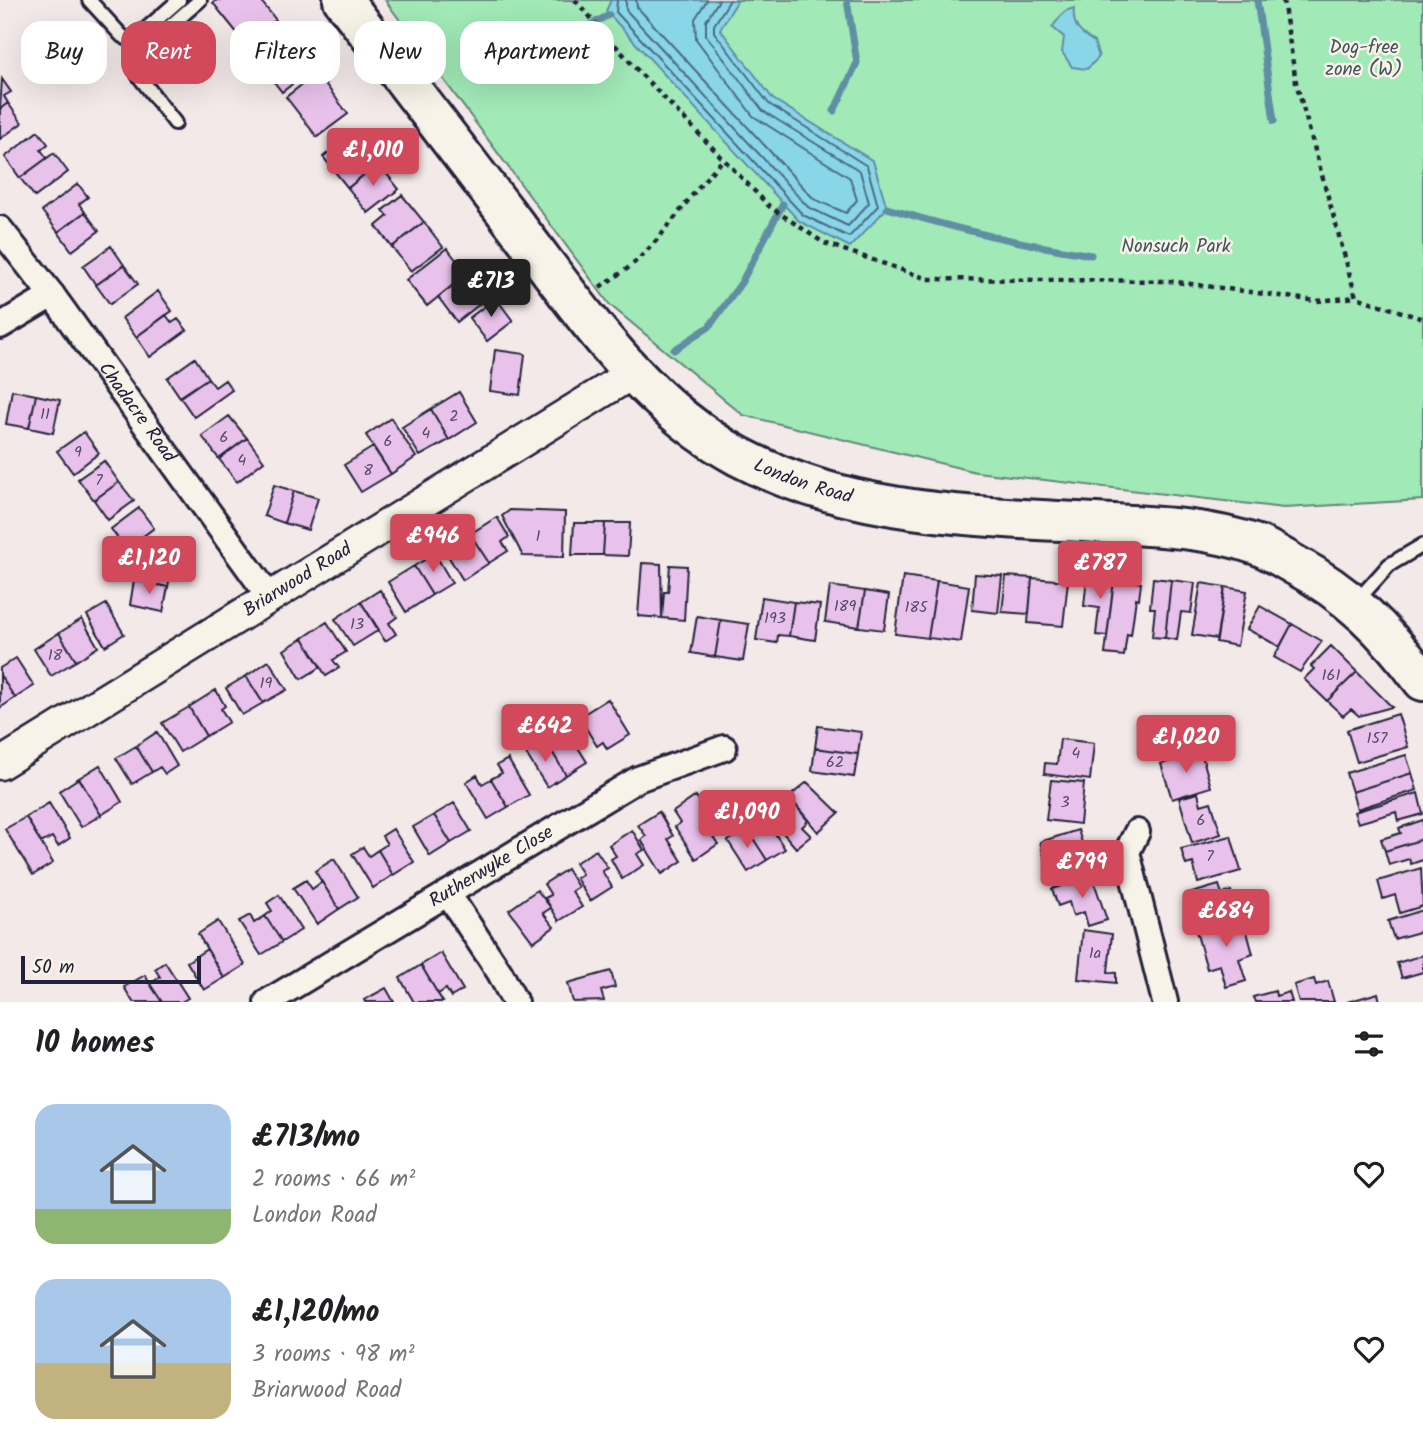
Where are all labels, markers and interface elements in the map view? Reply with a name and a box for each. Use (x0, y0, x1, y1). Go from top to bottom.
chip: Buy (21, 21, 107, 84)
chip: Rent (121, 21, 216, 84)
chip: Filters (230, 21, 340, 84)
chip: New (354, 21, 446, 84)
chip: Apartment (460, 21, 614, 84)
park label: Dog-free zone (W) (1326, 33, 1402, 85)
pin: £1,010 (316, 128, 430, 188)
text: £1,010 (343, 133, 403, 169)
park label: Nonsuch Park (1121, 232, 1231, 262)
pin: £713 (450, 260, 532, 319)
text: £713 (467, 264, 515, 300)
street label: Chadacre Road (90, 356, 184, 470)
house number: 11 (40, 402, 50, 427)
house number: 2 (449, 404, 459, 429)
house number: 4 (422, 421, 431, 446)
house number: 6 (220, 425, 228, 450)
house number: 6 (384, 429, 392, 454)
house number: 9 (74, 440, 82, 465)
house number: 4 (238, 448, 247, 473)
street label: London Road (748, 451, 856, 513)
house number: 8 (363, 458, 373, 483)
house number: 7 (95, 468, 103, 493)
pin: £946 (392, 514, 474, 574)
text: £946 (406, 519, 460, 555)
house number: 1 (535, 524, 541, 549)
street label: Briarwood Road (237, 535, 359, 625)
pin: £1,120 (92, 536, 206, 596)
text: £1,120 (118, 541, 180, 577)
pin: £787 (1059, 542, 1141, 601)
text: £787 (1074, 546, 1126, 582)
house number: 189 (834, 594, 856, 619)
house number: 185 (904, 595, 929, 620)
house number: 193 (764, 606, 786, 631)
house number: 13 (350, 612, 364, 637)
house number: 18 (48, 643, 63, 668)
house number: 161 (1322, 663, 1340, 688)
house number: 19 (260, 671, 273, 696)
pin: £642 (504, 704, 586, 764)
text: £642 (517, 709, 573, 745)
pin: £1,020 (1129, 716, 1243, 775)
text: £1,020 (1153, 720, 1219, 756)
house number: 157 (1367, 726, 1388, 751)
house number: 4 (1072, 741, 1081, 766)
house number: 62 (826, 750, 844, 775)
pin: £1,090 (690, 790, 804, 850)
house number: 3 (1060, 790, 1070, 815)
text: £1,090 (714, 795, 780, 831)
house number: 6 (1197, 808, 1205, 833)
street label: Rutherwyke Close (423, 818, 560, 916)
pin: £799 (1041, 841, 1123, 900)
house number: 7 (1206, 844, 1214, 869)
text: £799 (1057, 845, 1107, 881)
pin: £684 (1185, 890, 1267, 949)
text: £684 (1198, 894, 1254, 930)
house number: 1a (1089, 941, 1101, 966)
scale bar (21, 953, 201, 985)
text: 50 m (32, 953, 74, 983)
text: 10 homes (35, 1020, 155, 1068)
icon: filters (1350, 1025, 1388, 1063)
text: £713/mo (252, 1114, 360, 1162)
icon: home (91, 1132, 175, 1216)
icon: heart (1350, 1155, 1388, 1193)
text: 2 rooms · 66 m² (252, 1162, 415, 1198)
text: London Road (252, 1198, 377, 1234)
text: £1,120/mo (252, 1289, 380, 1337)
icon: home (91, 1307, 175, 1391)
icon: heart (1350, 1330, 1388, 1368)
text: 3 rooms · 98 m² (252, 1337, 415, 1373)
text: Briarwood Road (252, 1373, 401, 1409)

